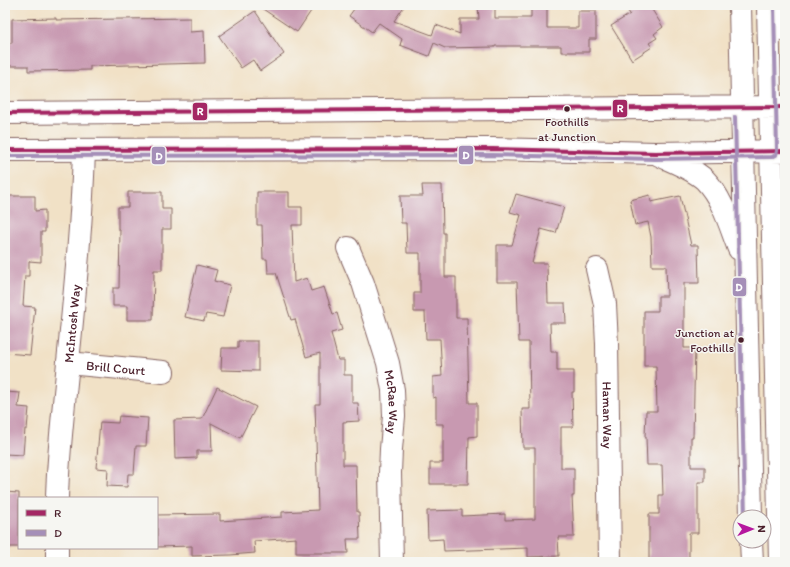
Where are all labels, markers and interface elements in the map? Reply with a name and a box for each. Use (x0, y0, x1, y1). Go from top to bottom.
line badge: R (612, 99, 628, 118)
line badge: R (192, 102, 208, 121)
text: R (617, 102, 624, 115)
marker: Foothills at Junction (562, 104, 572, 114)
text: R (197, 105, 204, 118)
place label: Foothills at Junction (538, 115, 597, 144)
line badge: D (458, 145, 474, 165)
line badge: D (151, 146, 166, 165)
text: D (462, 149, 470, 162)
text: D (155, 150, 163, 163)
line badge: D (732, 277, 747, 297)
text: D (735, 281, 743, 294)
street label: McIntosh Way (60, 284, 83, 364)
place label: Junction at Foothills (675, 326, 734, 355)
marker: Junction at Foothills (736, 335, 746, 345)
street label: Brill Court (85, 357, 146, 378)
street label: McRae Way (382, 368, 402, 434)
street label: Haman Way (600, 381, 616, 449)
legend (18, 497, 158, 549)
text: R (54, 506, 61, 520)
north arrow (732, 509, 772, 549)
text: N (755, 525, 768, 533)
text: D (54, 526, 62, 540)

